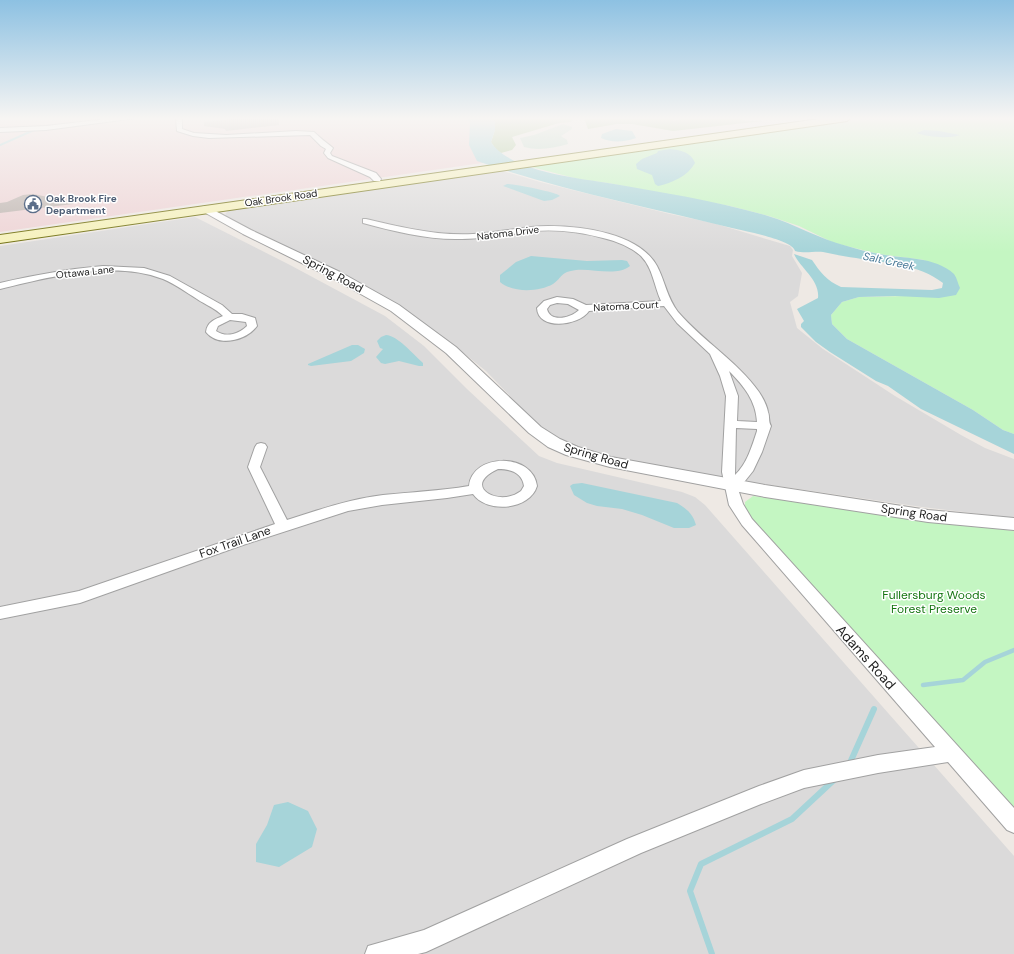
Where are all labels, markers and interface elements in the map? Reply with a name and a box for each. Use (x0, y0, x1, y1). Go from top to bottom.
street label: Oak Brook Road (244, 186, 318, 210)
place label: Oak Brook Fire Department (46, 192, 117, 217)
public building icon: Oak Brook Fire Department (23, 194, 43, 214)
street label: Natoma Drive (476, 223, 540, 243)
water label: Salt Creek (862, 249, 916, 273)
street label: Spring Road (300, 251, 366, 297)
street label: Ottawa Lane (55, 262, 115, 282)
street label: Natoma Court (593, 298, 659, 314)
street label: Spring Road (562, 439, 630, 473)
street label: Spring Road (880, 500, 948, 526)
street label: Fox Trail Lane (197, 522, 273, 562)
park label: Fullersburg Woods Forest Preserve (882, 587, 986, 617)
street label: Adams Road (832, 621, 900, 693)

